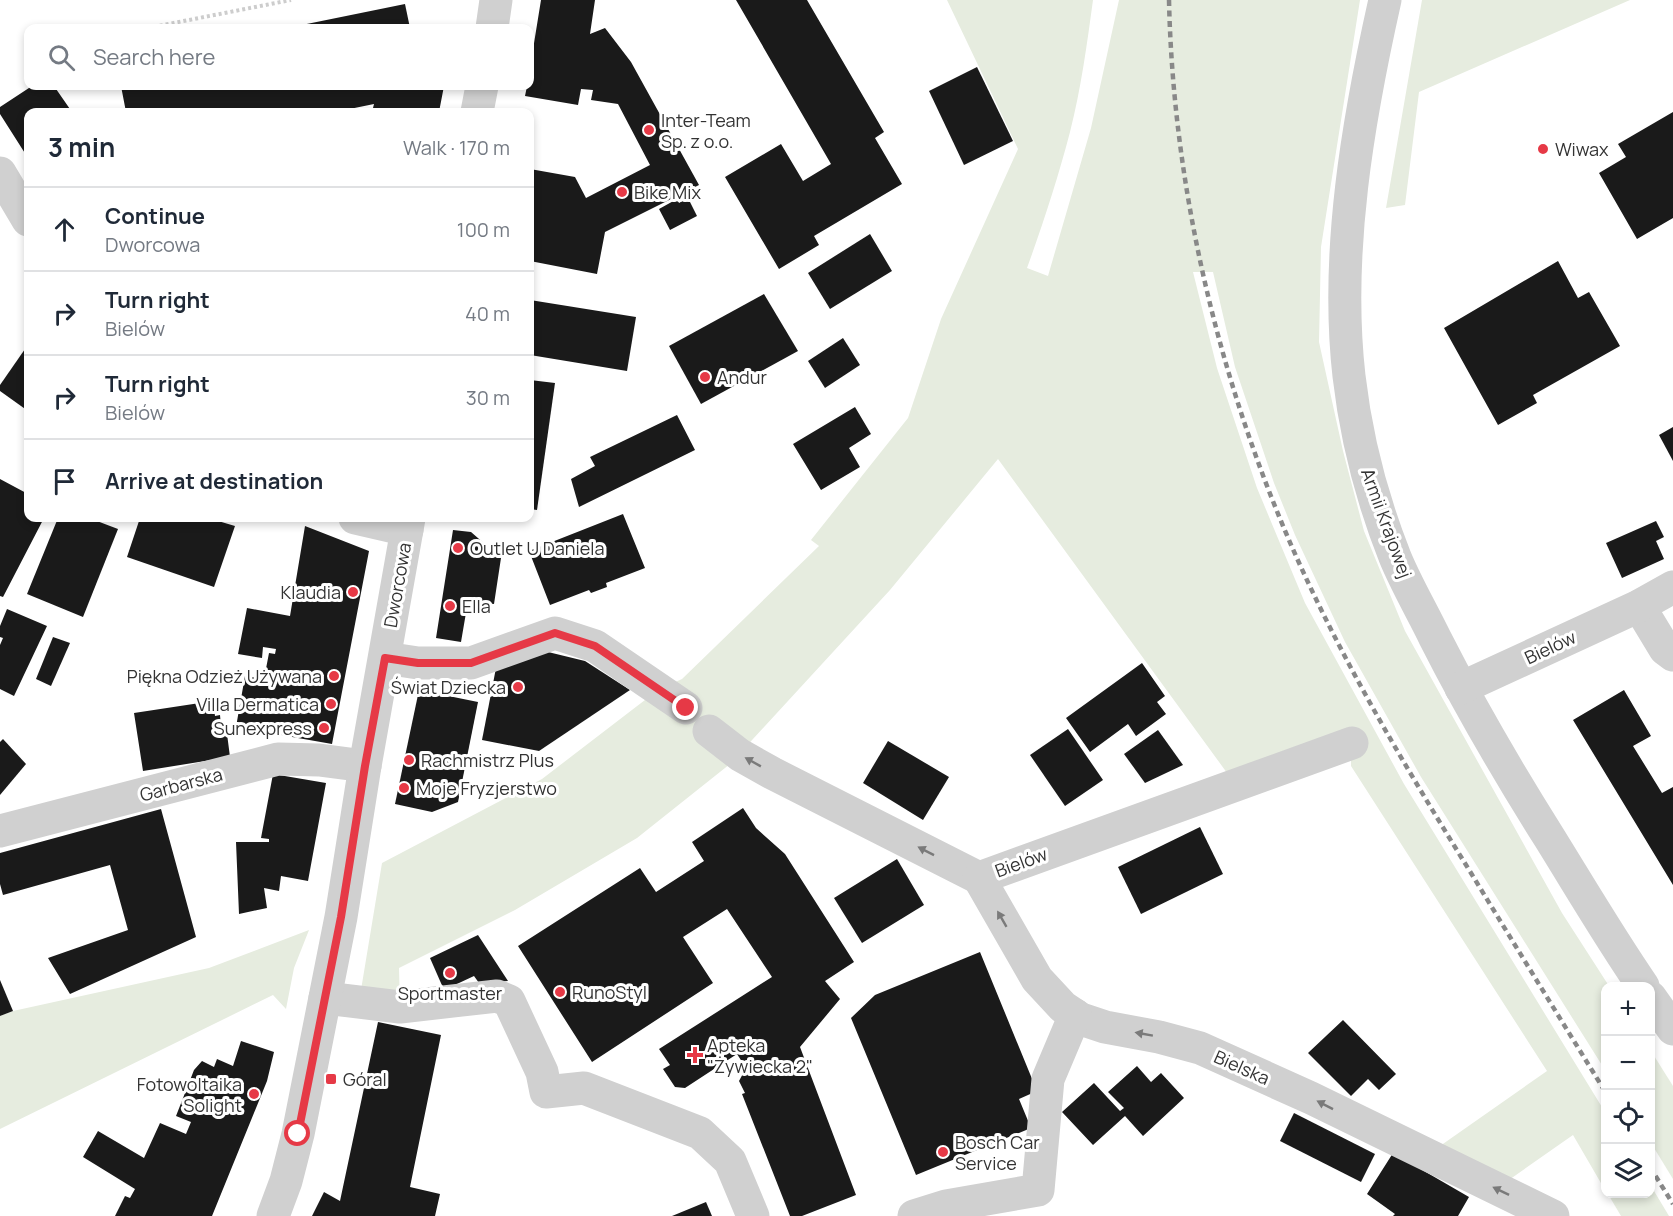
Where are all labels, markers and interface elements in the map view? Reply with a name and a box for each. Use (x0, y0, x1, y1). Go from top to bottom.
search box (24, 24, 534, 90)
icon: search (45, 41, 78, 74)
text: Search here (93, 42, 215, 72)
place label: Inter-Team Sp. z o.o. (661, 108, 751, 153)
marker: Inter-Team Sp. z o.o. (642, 123, 656, 137)
text: 3 min (48, 129, 115, 165)
text: Walk · 170 m (403, 134, 510, 161)
place label: Wiwax (1555, 137, 1609, 161)
marker: Wiwax (1536, 142, 1550, 156)
place label: Bike Mix (634, 180, 701, 204)
marker: Bike Mix (615, 185, 629, 199)
text: Continue (105, 201, 205, 231)
icon: ahead (48, 213, 81, 246)
text: 100 m (457, 216, 510, 243)
text: Dworcowa (105, 231, 200, 258)
text: Turn right (105, 285, 210, 315)
icon: right (48, 297, 81, 330)
text: 40 m (465, 300, 510, 327)
text: Bielów (105, 315, 165, 342)
place label: Andur (717, 365, 767, 389)
text: Turn right (105, 369, 210, 399)
marker: Andur (698, 370, 712, 384)
icon: right (48, 381, 81, 414)
text: 30 m (466, 384, 510, 411)
text: Bielów (105, 399, 165, 426)
icon: arrive (48, 465, 81, 498)
street label: Armii Krajowej (1356, 465, 1418, 581)
text: Arrive at destination (105, 466, 323, 496)
place label: Outlet U Daniela (470, 536, 604, 560)
street label: Dworcowa (378, 541, 416, 629)
marker: Outlet U Daniela (451, 541, 465, 555)
place label: Klaudia (281, 580, 341, 604)
marker: Klaudia (346, 585, 360, 599)
place label: Ella (462, 594, 491, 618)
marker: Ella (443, 599, 457, 613)
street label: Bielów (1520, 625, 1580, 669)
place label: Piękna Odzież Używana (127, 664, 322, 688)
marker: Piękna Odzież Używana (327, 669, 341, 683)
place label: Świat Dziecka (391, 675, 506, 699)
marker: Świat Dziecka (511, 680, 525, 694)
place label: Villa Dermatica (197, 692, 319, 716)
route end (672, 694, 698, 720)
marker: Villa Dermatica (324, 697, 338, 711)
place label: Sunexpress (214, 716, 312, 740)
marker: Sunexpress (317, 721, 331, 735)
place label: Rachmistrz Plus (421, 748, 554, 772)
marker: Rachmistrz Plus (402, 753, 416, 767)
one-way arrow (744, 757, 761, 767)
street label: Garbarska (137, 761, 225, 807)
place label: Moje Fryzjerstwo (416, 776, 557, 800)
marker: Moje Fryzjerstwo (397, 781, 411, 795)
street label: Bielów (991, 841, 1051, 883)
one-way arrow (918, 846, 935, 856)
one-way arrow (998, 910, 1008, 927)
marker: Sportmaster (443, 966, 457, 980)
place label: RunoStyl (572, 980, 647, 1004)
place label: Sportmaster (398, 981, 503, 1005)
map controls (1601, 982, 1655, 1198)
button: + (1601, 982, 1655, 1036)
marker: RunoStyl (553, 985, 567, 999)
one-way arrow (1135, 1029, 1154, 1038)
place label: Apteka "Żywiecka 2" (707, 1033, 813, 1078)
button: − (1601, 1036, 1655, 1090)
street label: Bielska (1210, 1044, 1274, 1090)
marker: Apteka "Żywiecka 2" (688, 1048, 702, 1062)
place label: Góral (343, 1067, 387, 1091)
place label: Fotowoltaika Solight (137, 1072, 242, 1117)
marker: Góral (324, 1072, 338, 1086)
marker: Fotowoltaika Solight (247, 1087, 261, 1101)
button: locate (1601, 1090, 1655, 1144)
one-way arrow (1317, 1100, 1334, 1110)
route start (284, 1120, 310, 1146)
place label: Bosch Car Service (955, 1130, 1040, 1175)
button: layers (1601, 1144, 1655, 1198)
marker: Bosch Car Service (936, 1145, 950, 1159)
one-way arrow (1492, 1186, 1509, 1195)

